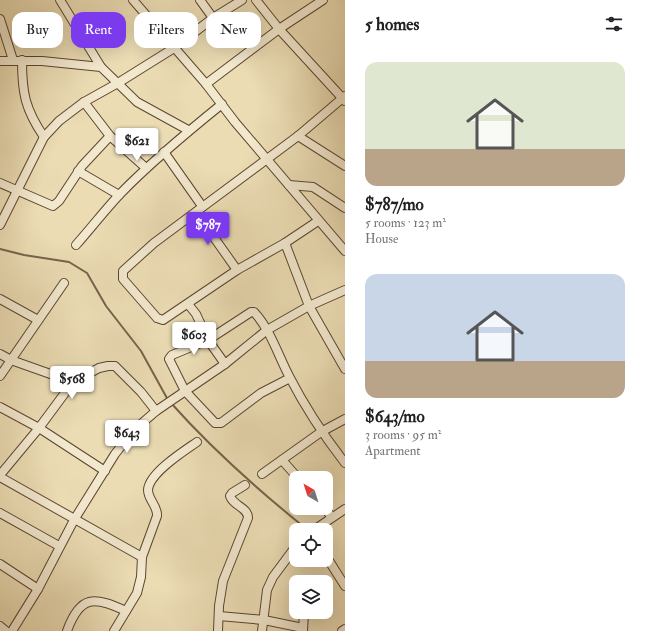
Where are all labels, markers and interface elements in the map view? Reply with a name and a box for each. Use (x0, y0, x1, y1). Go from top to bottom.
chip: Buy (12, 12, 63, 48)
chip: Rent (71, 12, 126, 48)
chip: Filters (134, 12, 198, 48)
chip: New (206, 12, 261, 48)
icon: filters (603, 13, 625, 35)
text: 5 homes (365, 14, 419, 35)
icon: home (459, 88, 531, 160)
pin: $621 (113, 128, 161, 162)
text: $621 (124, 133, 150, 149)
text: $787/mo (365, 194, 424, 215)
pin: $787 (184, 212, 232, 246)
text: 5 rooms · 123 m² (365, 215, 446, 231)
text: $787 (195, 217, 221, 233)
text: House (365, 231, 398, 247)
icon: home (459, 300, 531, 372)
pin: $603 (170, 322, 218, 356)
text: $603 (181, 327, 207, 343)
pin: $568 (48, 366, 96, 400)
text: $568 (59, 371, 85, 387)
text: $643/mo (365, 406, 425, 427)
pin: $643 (103, 420, 151, 454)
text: $643 (114, 425, 140, 441)
text: 3 rooms · 95 m² (365, 427, 441, 443)
text: Apartment (365, 443, 421, 459)
north arrow (289, 471, 333, 515)
map controls (289, 471, 333, 619)
button: locate (289, 523, 333, 567)
button: layers (289, 575, 333, 619)

